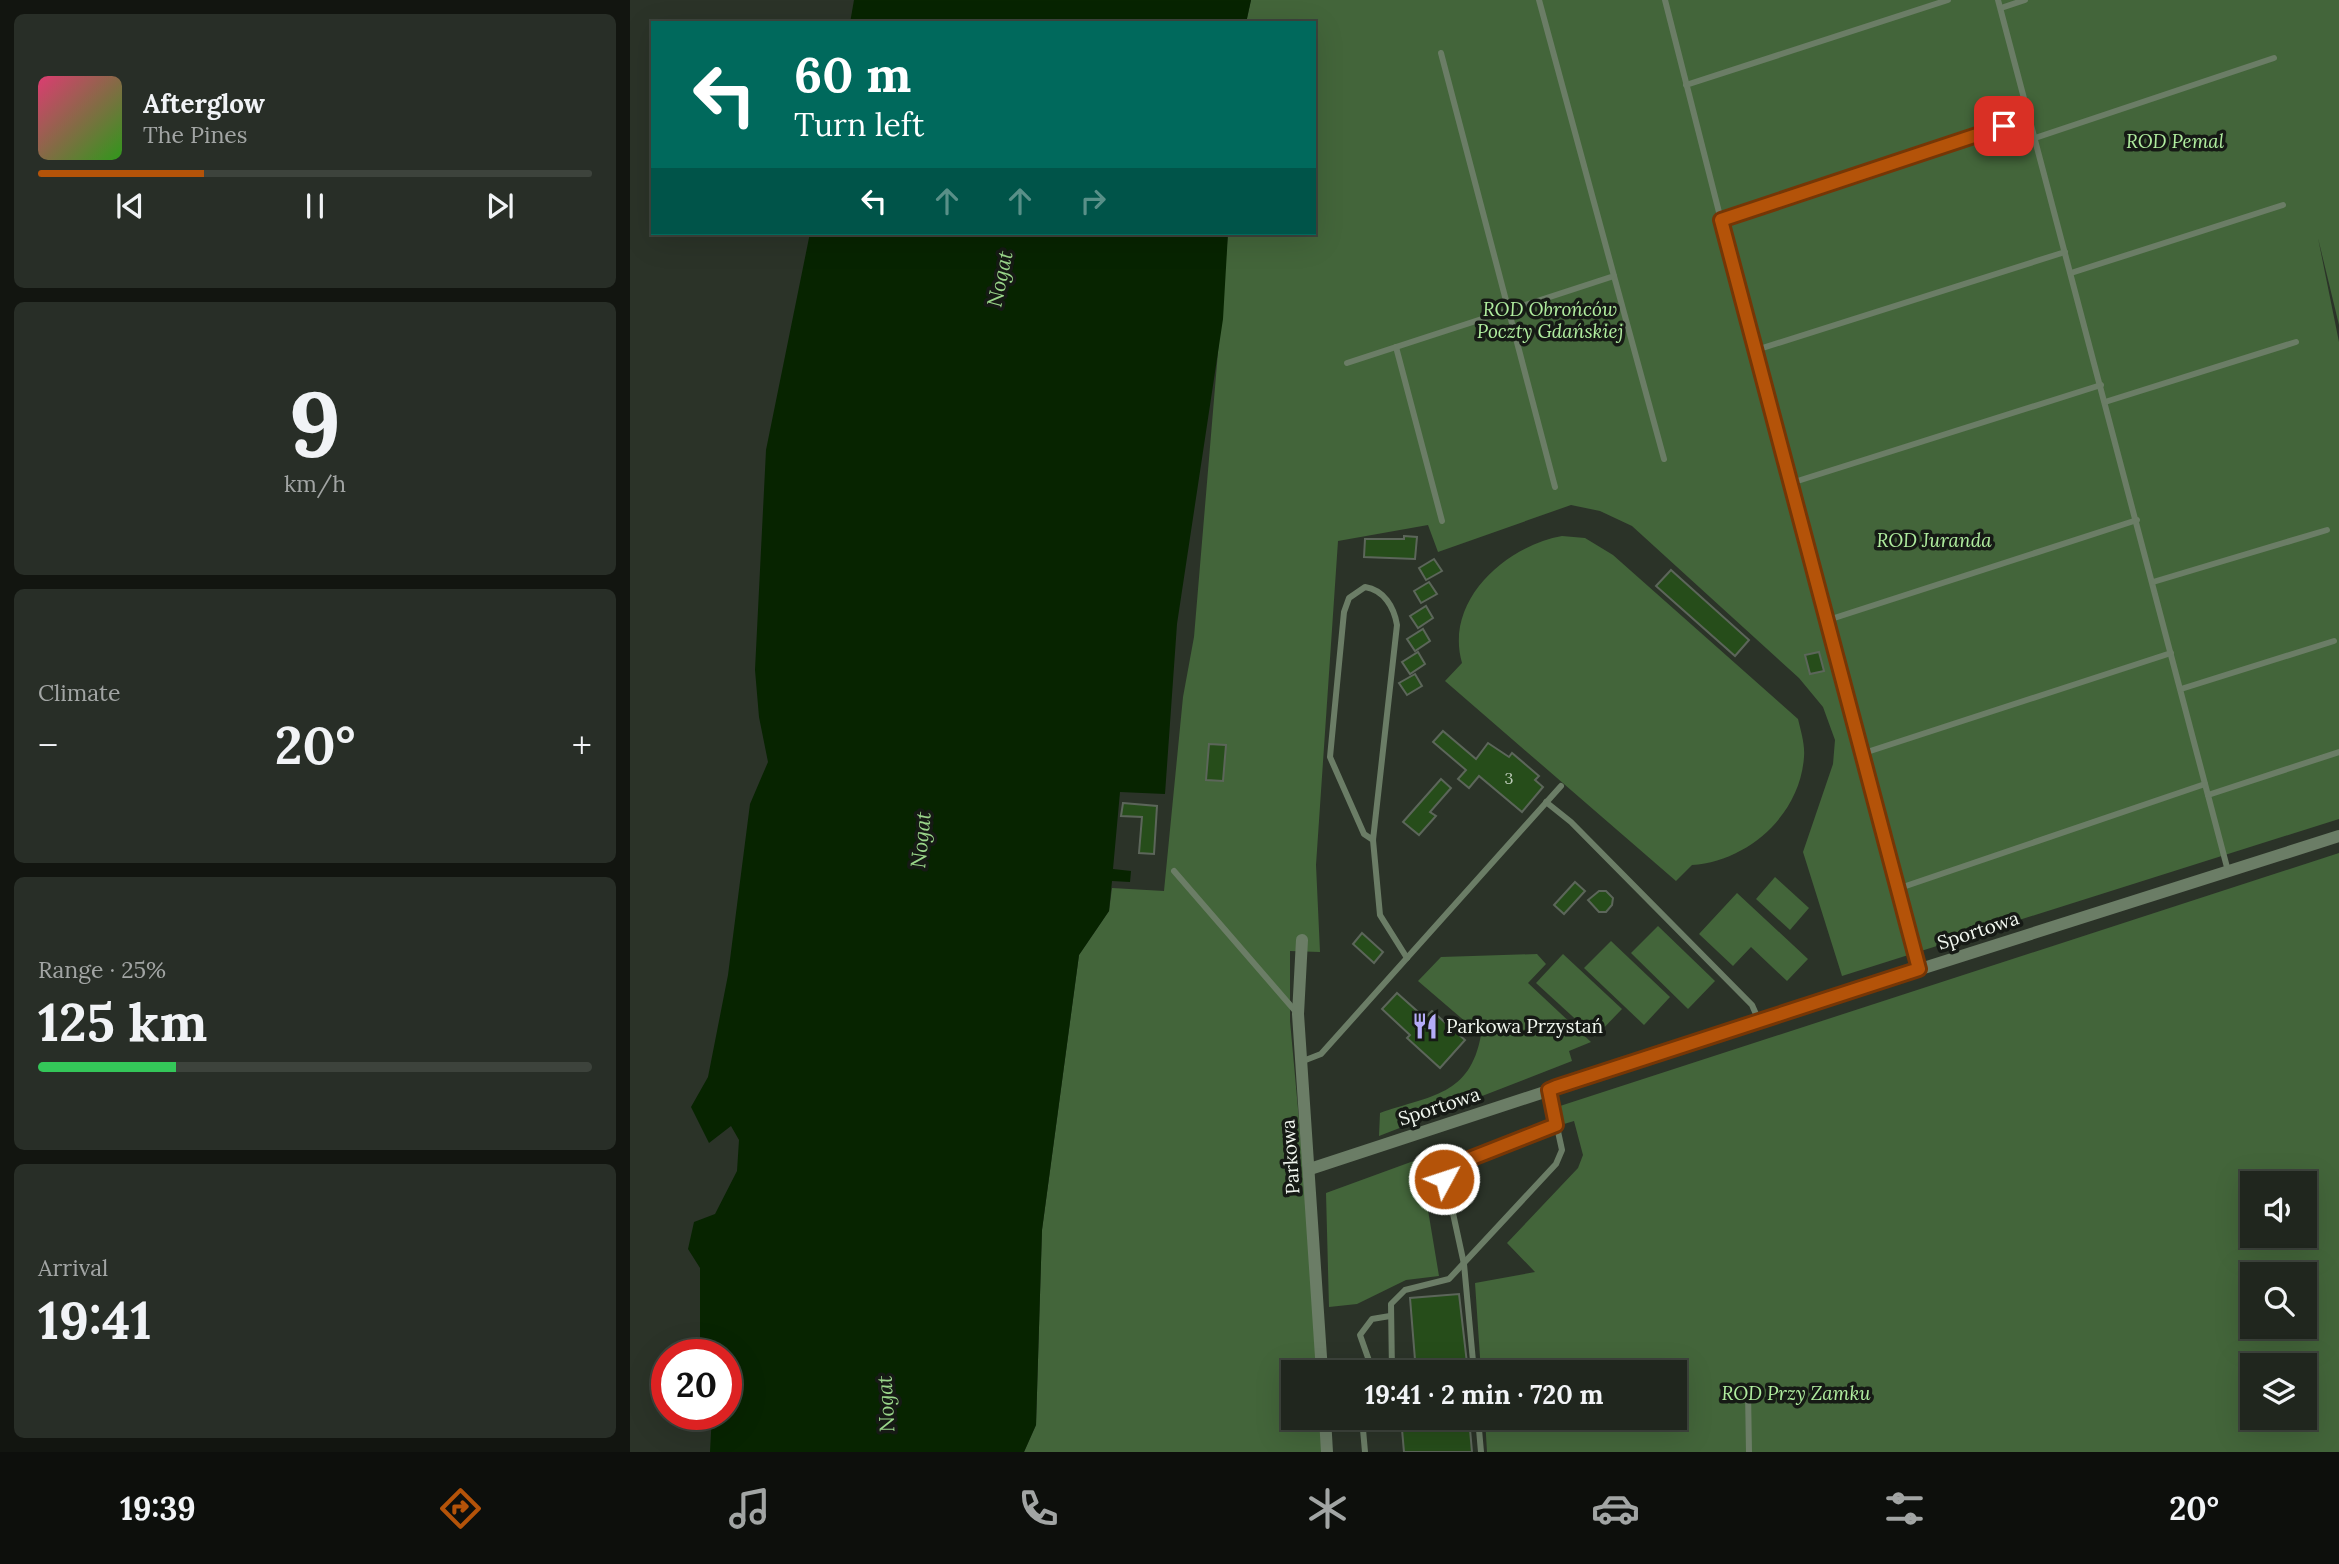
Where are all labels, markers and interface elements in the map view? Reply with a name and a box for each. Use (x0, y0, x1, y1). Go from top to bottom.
text: 60 m (794, 43, 911, 105)
icon: left (679, 49, 770, 140)
text: Afterglow (143, 87, 265, 120)
pin (1974, 96, 2034, 156)
text: Turn left (794, 104, 924, 145)
icon: arrive (1985, 107, 2023, 145)
text: The Pines (143, 120, 248, 149)
park label: ROD Pemal (2126, 129, 2225, 153)
icon: left (855, 182, 893, 220)
icon: ahead (928, 182, 966, 220)
icon: ahead (1001, 182, 1039, 220)
icon: right (1074, 182, 1112, 220)
icon: previous (111, 187, 149, 225)
icon: pause (296, 187, 334, 225)
icon: next (481, 187, 519, 225)
water label: Nogat (980, 248, 1019, 309)
park label: ROD Obrońców Poczty Gdańskiej (1477, 297, 1623, 343)
text: 9 (289, 365, 341, 482)
text: km/h (284, 469, 346, 498)
park label: ROD Juranda (1876, 528, 1992, 552)
text: Climate (38, 678, 120, 707)
text: 20° (275, 712, 355, 778)
text: − (38, 721, 58, 769)
text: + (572, 721, 592, 769)
house number: 3 (1505, 768, 1514, 788)
water label: Nogat (904, 810, 937, 870)
street label: Sportowa (1934, 905, 2022, 954)
text: Range · 25% (38, 955, 166, 984)
text: 125 km (38, 989, 207, 1055)
restaurant icon: Parkowa Przystań (1410, 1011, 1440, 1041)
place label: Parkowa Przystań (1446, 1014, 1603, 1038)
street label: Sportowa (1395, 1081, 1483, 1130)
street label: Parkowa (1275, 1118, 1305, 1195)
position arrow (1407, 1142, 1481, 1216)
map controls (2240, 1171, 2317, 1430)
button: sound (2240, 1171, 2317, 1248)
text: Arrival (38, 1253, 108, 1282)
button: search (2240, 1262, 2317, 1339)
text: 19:41 (38, 1287, 152, 1353)
speed limit sign: 20 (651, 1339, 742, 1430)
button: layers (2240, 1353, 2317, 1430)
water label: Nogat (871, 1375, 900, 1433)
text: 19:41 · 2 min · 720 m (1365, 1378, 1603, 1411)
park label: ROD Przy Zamku (1721, 1381, 1871, 1405)
icon: directions (436, 1484, 485, 1533)
icon: music (725, 1484, 774, 1533)
icon: phone (1014, 1484, 1063, 1533)
icon: climate (1303, 1484, 1352, 1533)
icon: car (1591, 1484, 1640, 1533)
icon: filters (1880, 1484, 1929, 1533)
text: 19:39 (120, 1488, 196, 1529)
text: 20° (2169, 1488, 2219, 1529)

